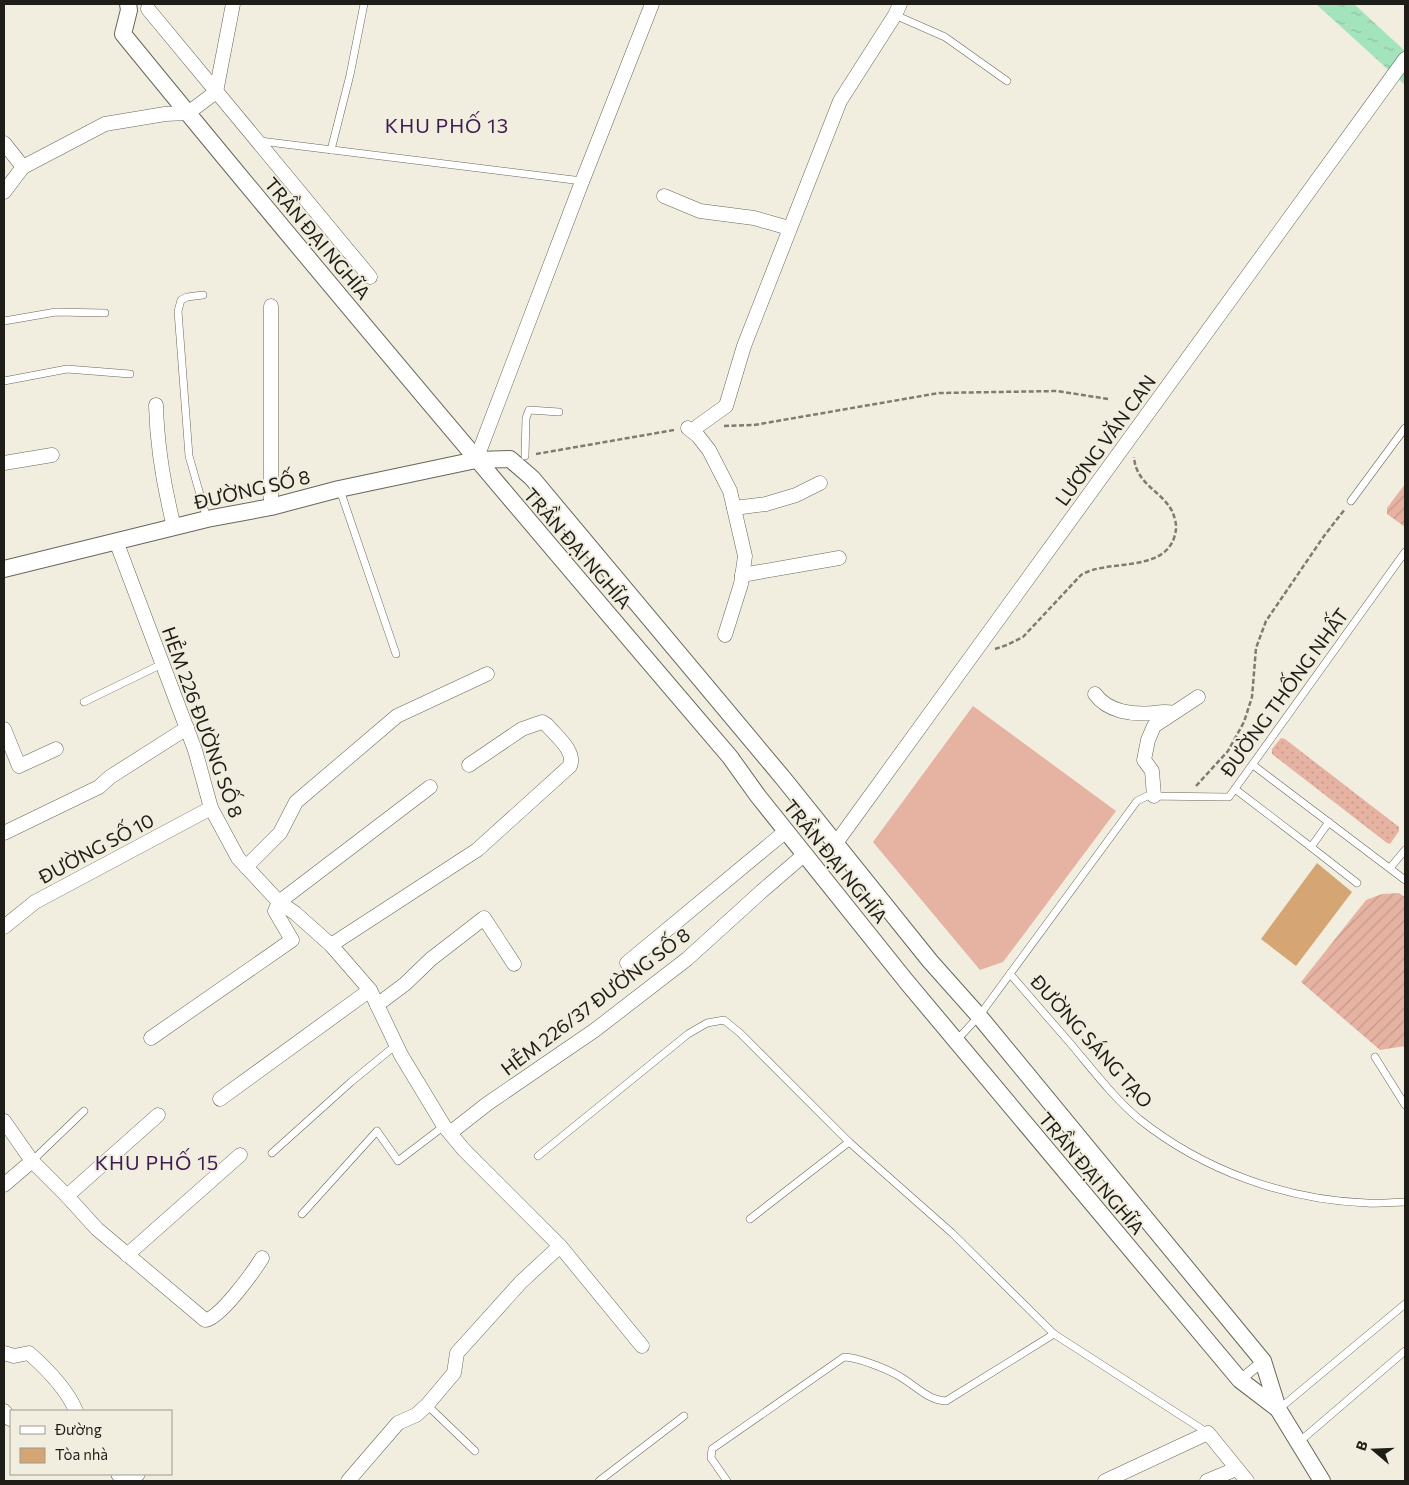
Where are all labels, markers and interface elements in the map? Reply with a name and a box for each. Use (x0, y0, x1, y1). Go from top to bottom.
district label: KHU PHỐ 13 (385, 111, 509, 137)
street label: TRẦN ĐẠI NGHĨA (260, 170, 378, 304)
street label: LƯƠNG VĂN CAN (1050, 370, 1160, 510)
street label: ĐƯỜNG SỐ 8 (190, 462, 312, 514)
street label: TRẦN ĐẠI NGHĨA (519, 481, 639, 613)
street label: ĐƯỜNG THỐNG NHẤT (1212, 602, 1353, 781)
street label: HẺM 226 ĐƯỜNG SỐ 8 (158, 622, 251, 821)
street label: TRẦN ĐẠI NGHĨA (779, 793, 895, 927)
street label: ĐƯỜNG SỐ 10 (32, 805, 158, 888)
street label: HẺM 226/37 ĐƯỜNG SỐ 8 (494, 920, 694, 1080)
street label: ĐƯỜNG SÁNG TẠO (1026, 968, 1159, 1112)
street label: TRẦN ĐẠI NGHĨA (1034, 1105, 1152, 1239)
district label: KHU PHỐ 15 (95, 1148, 219, 1174)
legend (10, 1410, 172, 1475)
text: Đường (54, 1420, 102, 1438)
north arrow (1349, 1425, 1399, 1475)
text: B (1352, 1438, 1371, 1453)
text: Tòa nhà (55, 1445, 108, 1463)

